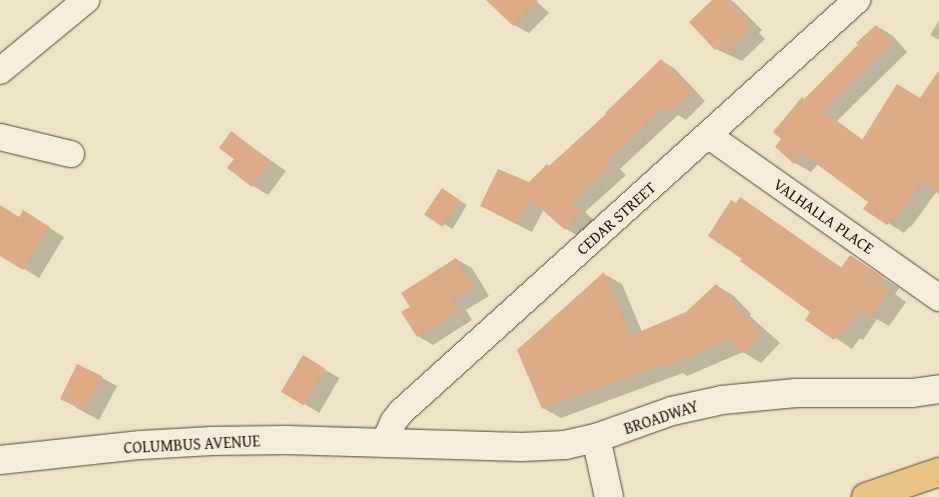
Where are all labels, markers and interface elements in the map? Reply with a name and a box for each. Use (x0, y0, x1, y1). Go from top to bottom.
street label: VALHALLA PLACE (770, 174, 878, 258)
street label: CEDAR STREET (573, 178, 659, 258)
street label: BROADWAY (621, 396, 701, 438)
street label: COLUMBUS AVENUE (123, 431, 261, 457)

